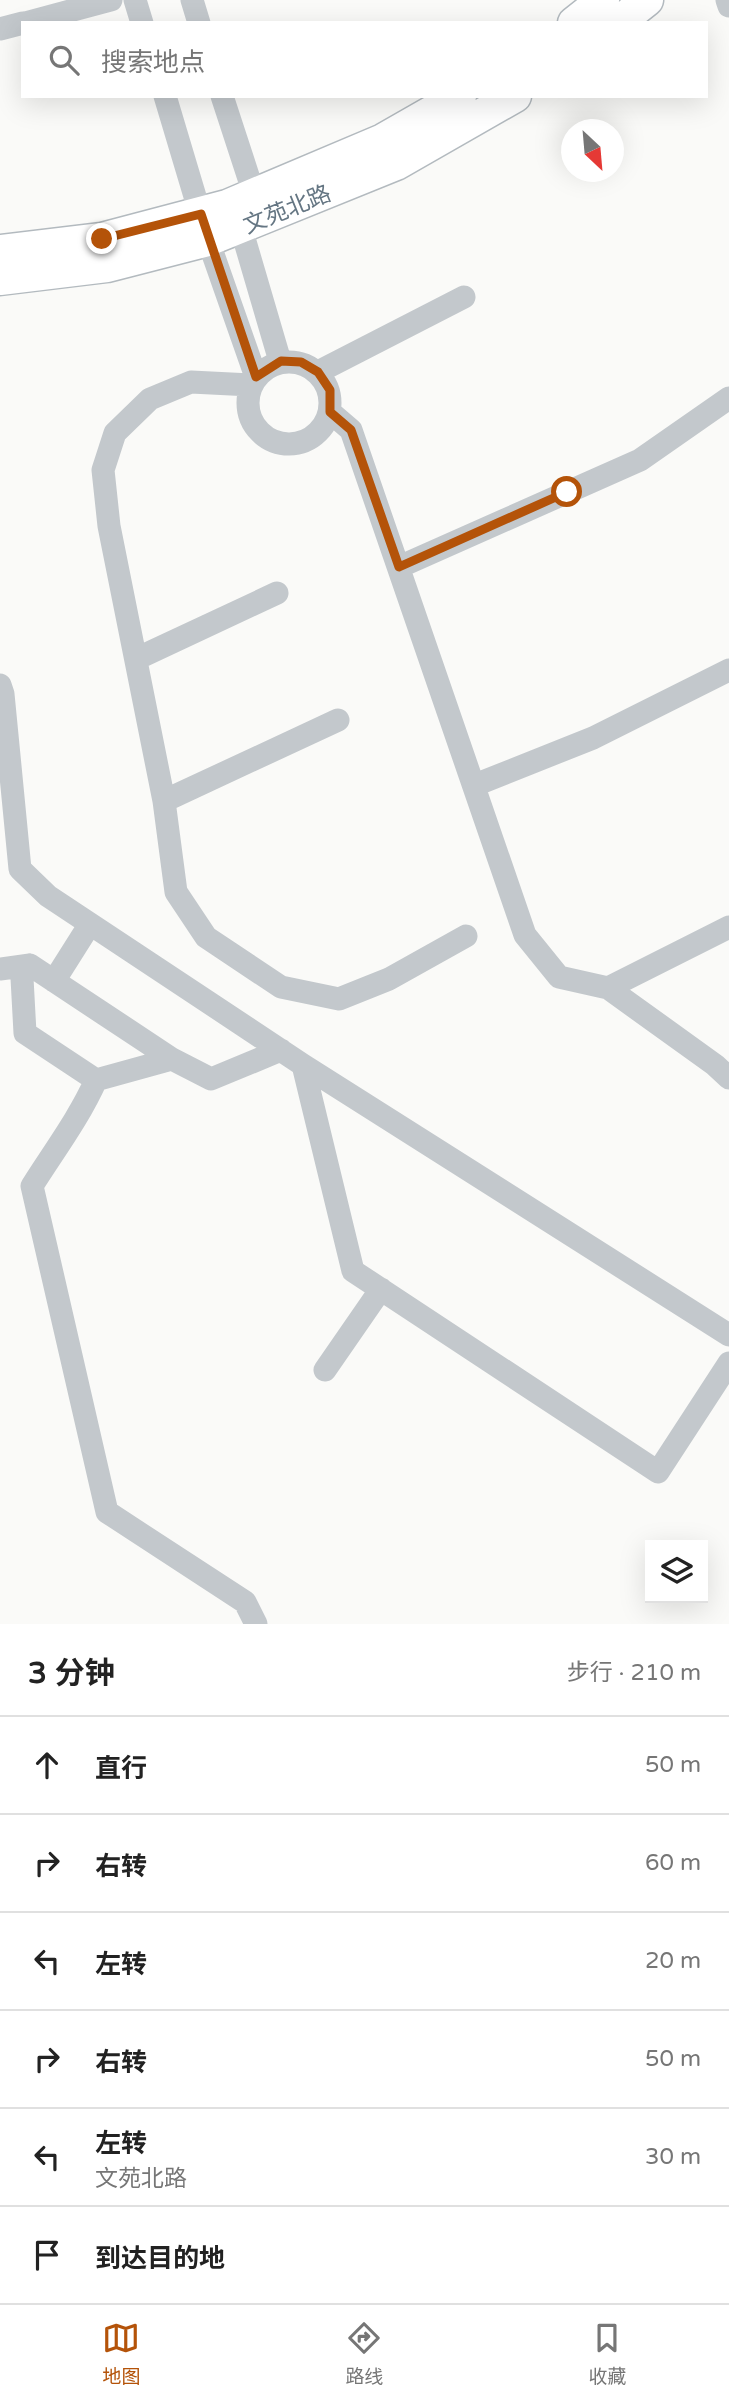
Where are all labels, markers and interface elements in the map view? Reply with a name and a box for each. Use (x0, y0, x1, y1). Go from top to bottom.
search box (21, 21, 708, 98)
icon: search (45, 41, 83, 79)
text: 搜索地点 (101, 47, 205, 78)
north arrow (561, 119, 624, 182)
street label: 文苑北路 (239, 180, 335, 240)
route end (86, 223, 117, 254)
route start (551, 476, 582, 507)
map controls (645, 1540, 708, 1603)
button: layers (645, 1540, 708, 1603)
text: 3 分钟 (28, 1655, 115, 1692)
text: 步行 · 210 m (567, 1659, 701, 1687)
icon: ahead (28, 1746, 66, 1784)
text: 50 m (645, 1751, 701, 1779)
text: 直行 (95, 1753, 147, 1784)
icon: right (28, 1844, 66, 1882)
text: 60 m (645, 1849, 701, 1877)
text: 右转 (95, 1851, 147, 1882)
icon: left (28, 1942, 66, 1980)
text: 20 m (645, 1947, 701, 1975)
text: 左转 (95, 1949, 147, 1980)
icon: right (28, 2040, 66, 2078)
text: 50 m (645, 2045, 701, 2073)
text: 右转 (95, 2047, 147, 2078)
text: 左转 (95, 2128, 147, 2159)
icon: left (28, 2138, 66, 2176)
text: 30 m (645, 2143, 701, 2171)
text: 文苑北路 (95, 2165, 187, 2193)
icon: arrive (28, 2236, 66, 2274)
text: 到达目的地 (95, 2243, 225, 2274)
tab: 地图 (102, 2319, 141, 2388)
tab: 路线 (345, 2319, 384, 2388)
tab: 收藏 (588, 2319, 627, 2388)

